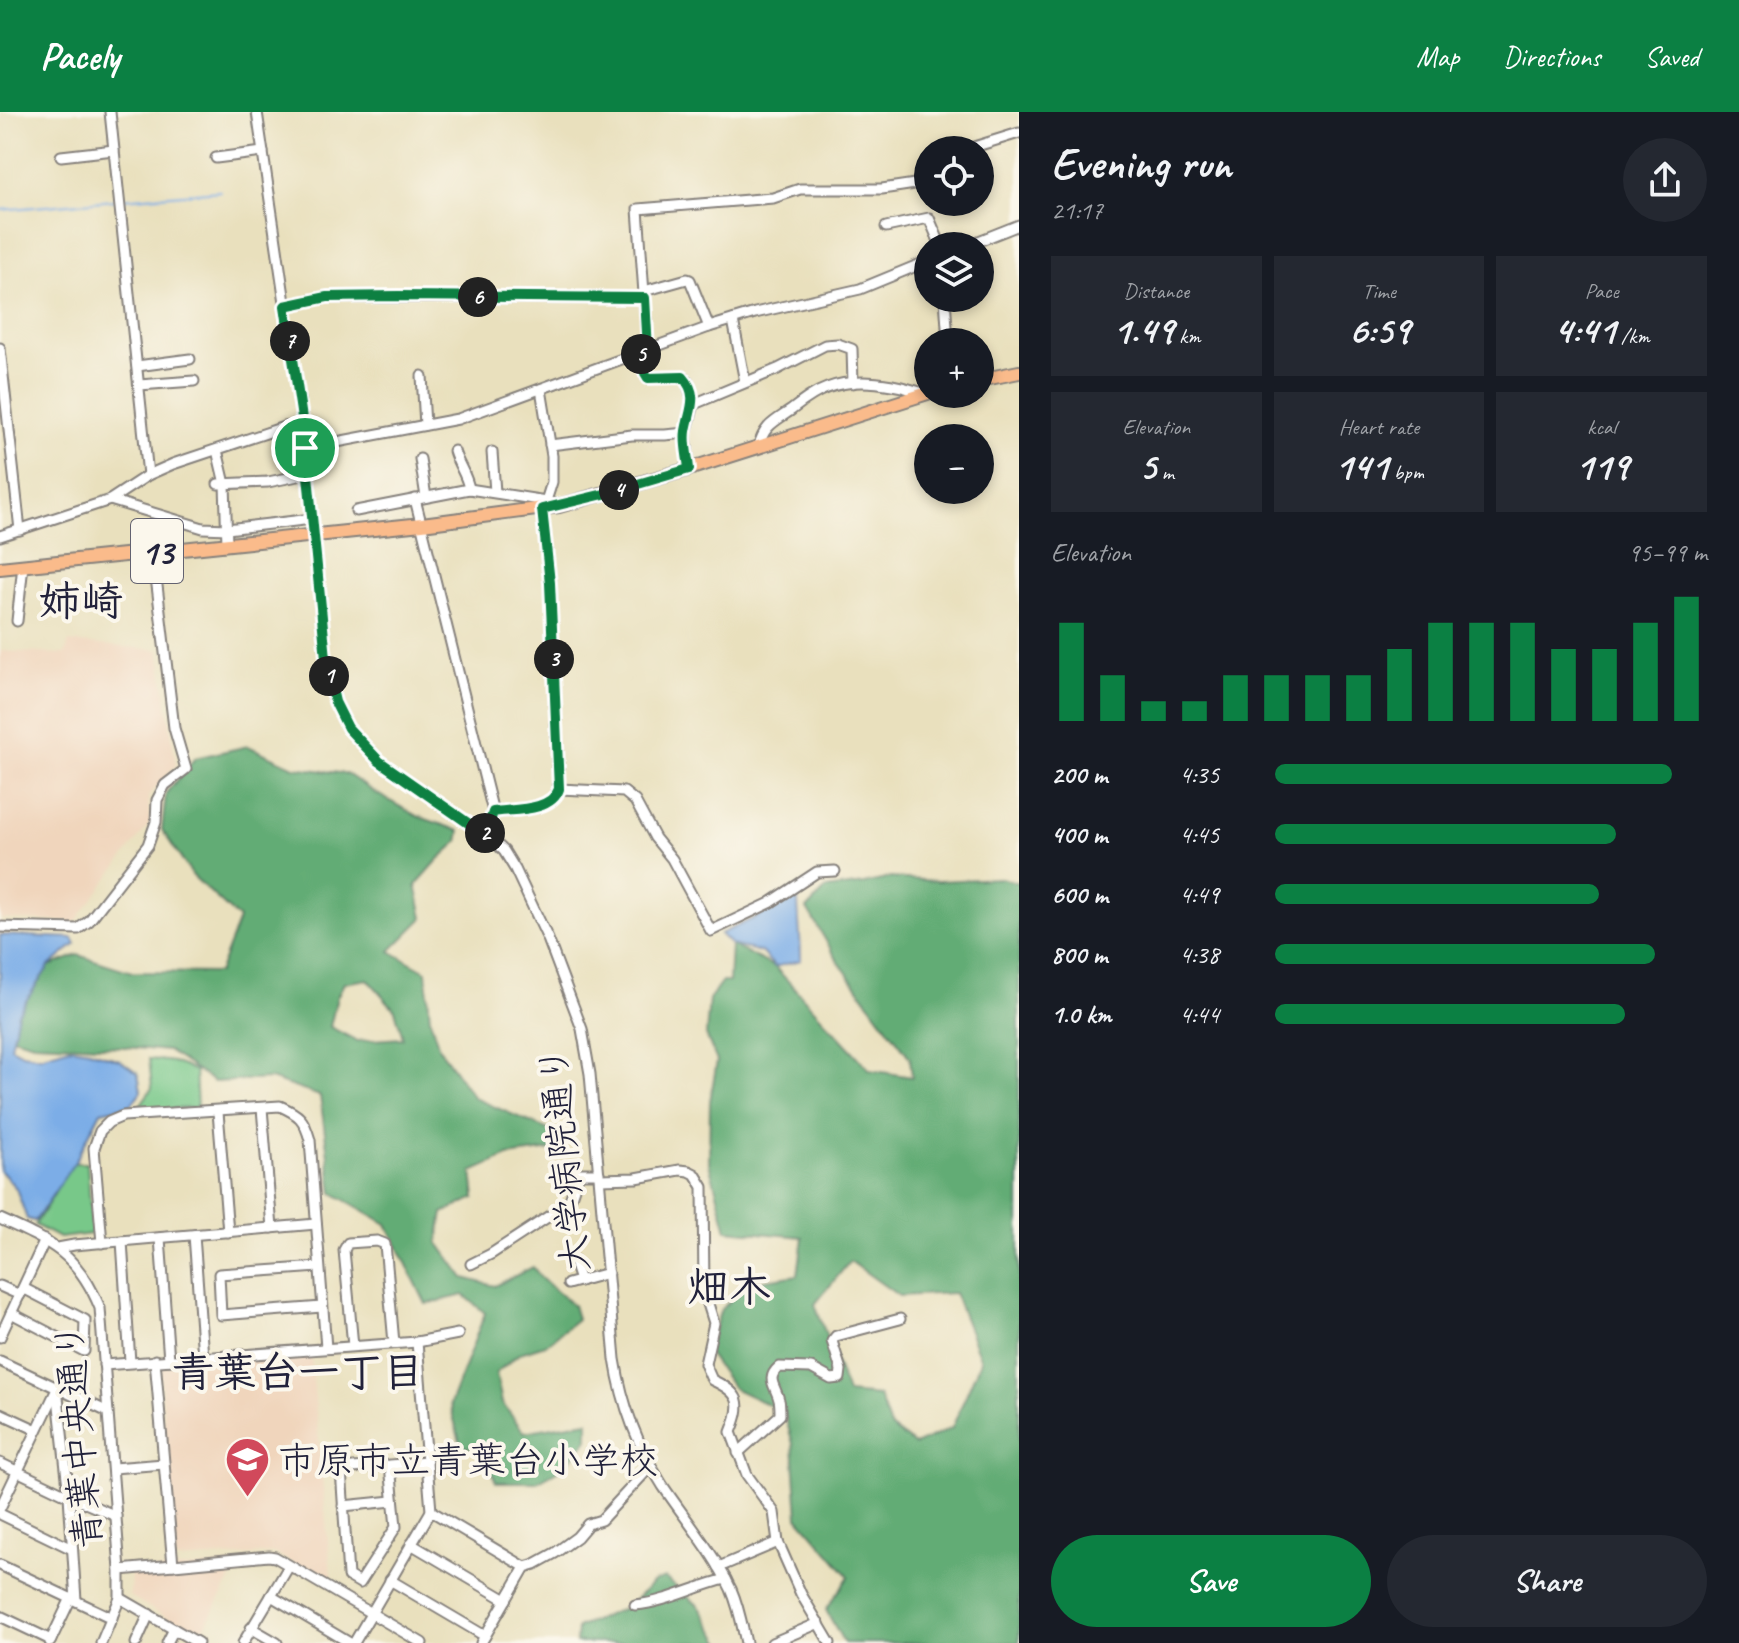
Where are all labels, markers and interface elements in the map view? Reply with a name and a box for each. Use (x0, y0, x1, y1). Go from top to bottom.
text: Pacely (40, 33, 119, 80)
text: Map (1416, 39, 1459, 74)
text: Directions (1503, 39, 1601, 74)
text: Saved (1645, 39, 1699, 74)
map controls (914, 136, 994, 504)
button: locate (914, 136, 994, 216)
text: Evening run (1051, 136, 1231, 191)
button: share (1623, 138, 1707, 222)
text: 21:17 (1051, 194, 1103, 227)
button: layers (914, 232, 994, 312)
pin: 6 (458, 277, 498, 317)
text: Distance (1124, 277, 1189, 305)
text: Time (1362, 277, 1396, 305)
text: Pace (1585, 277, 1619, 305)
text: 6 (473, 283, 483, 311)
text: 1.49 (1112, 305, 1174, 355)
text: 6:59 (1348, 305, 1410, 355)
text: 4:41 (1554, 305, 1616, 355)
pin: 7 (270, 321, 310, 361)
text: km (1174, 322, 1200, 350)
text: /km (1616, 322, 1650, 350)
text: 7 (285, 327, 295, 355)
button: + (914, 328, 994, 408)
pin: 5 (621, 334, 661, 374)
text: 5 (636, 340, 646, 368)
text: Elevation (1122, 413, 1190, 441)
text: Heart rate (1339, 413, 1419, 441)
text: kcal (1587, 413, 1616, 441)
pin (271, 414, 339, 482)
button: − (914, 424, 994, 504)
icon: arrive (283, 426, 327, 470)
text: 5 (1139, 441, 1156, 491)
text: 141 (1334, 441, 1388, 491)
text: 119 (1575, 441, 1628, 491)
text: m (1156, 458, 1174, 486)
text: bpm (1388, 458, 1424, 486)
pin: 4 (599, 470, 639, 510)
text: 4 (614, 476, 624, 504)
road number: 13 (131, 519, 183, 583)
text: Elevation (1051, 536, 1131, 569)
text: 95–99 m (1628, 536, 1707, 569)
district label: 姉崎 (39, 575, 123, 628)
pin: 3 (534, 639, 574, 679)
text: 3 (549, 645, 559, 673)
pin: 1 (309, 656, 349, 696)
text: 1 (324, 662, 334, 690)
text: 200 m (1051, 758, 1107, 791)
text: 4:35 (1179, 758, 1219, 791)
pin: 2 (465, 813, 505, 853)
text: 400 m (1051, 818, 1107, 851)
text: 4:45 (1179, 818, 1219, 851)
text: 2 (480, 819, 490, 847)
text: 600 m (1051, 878, 1108, 911)
text: 4:49 (1179, 878, 1219, 911)
text: 800 m (1051, 938, 1107, 971)
text: 4:38 (1179, 938, 1219, 971)
text: 1.0 km (1051, 998, 1111, 1031)
text: 4:44 (1179, 998, 1219, 1031)
street label: 大学病院通り (529, 1043, 600, 1275)
district label: 畑木 (687, 1261, 771, 1314)
street label: 青葉中央通り (45, 1319, 112, 1551)
district label: 青葉台一丁目 (172, 1346, 424, 1399)
school or university icon: 市原市立青葉台小学校 (223, 1436, 271, 1499)
place label: 市原市立青葉台小学校 (278, 1437, 658, 1484)
button: Save (1051, 1535, 1371, 1627)
button: Share (1387, 1535, 1707, 1627)

